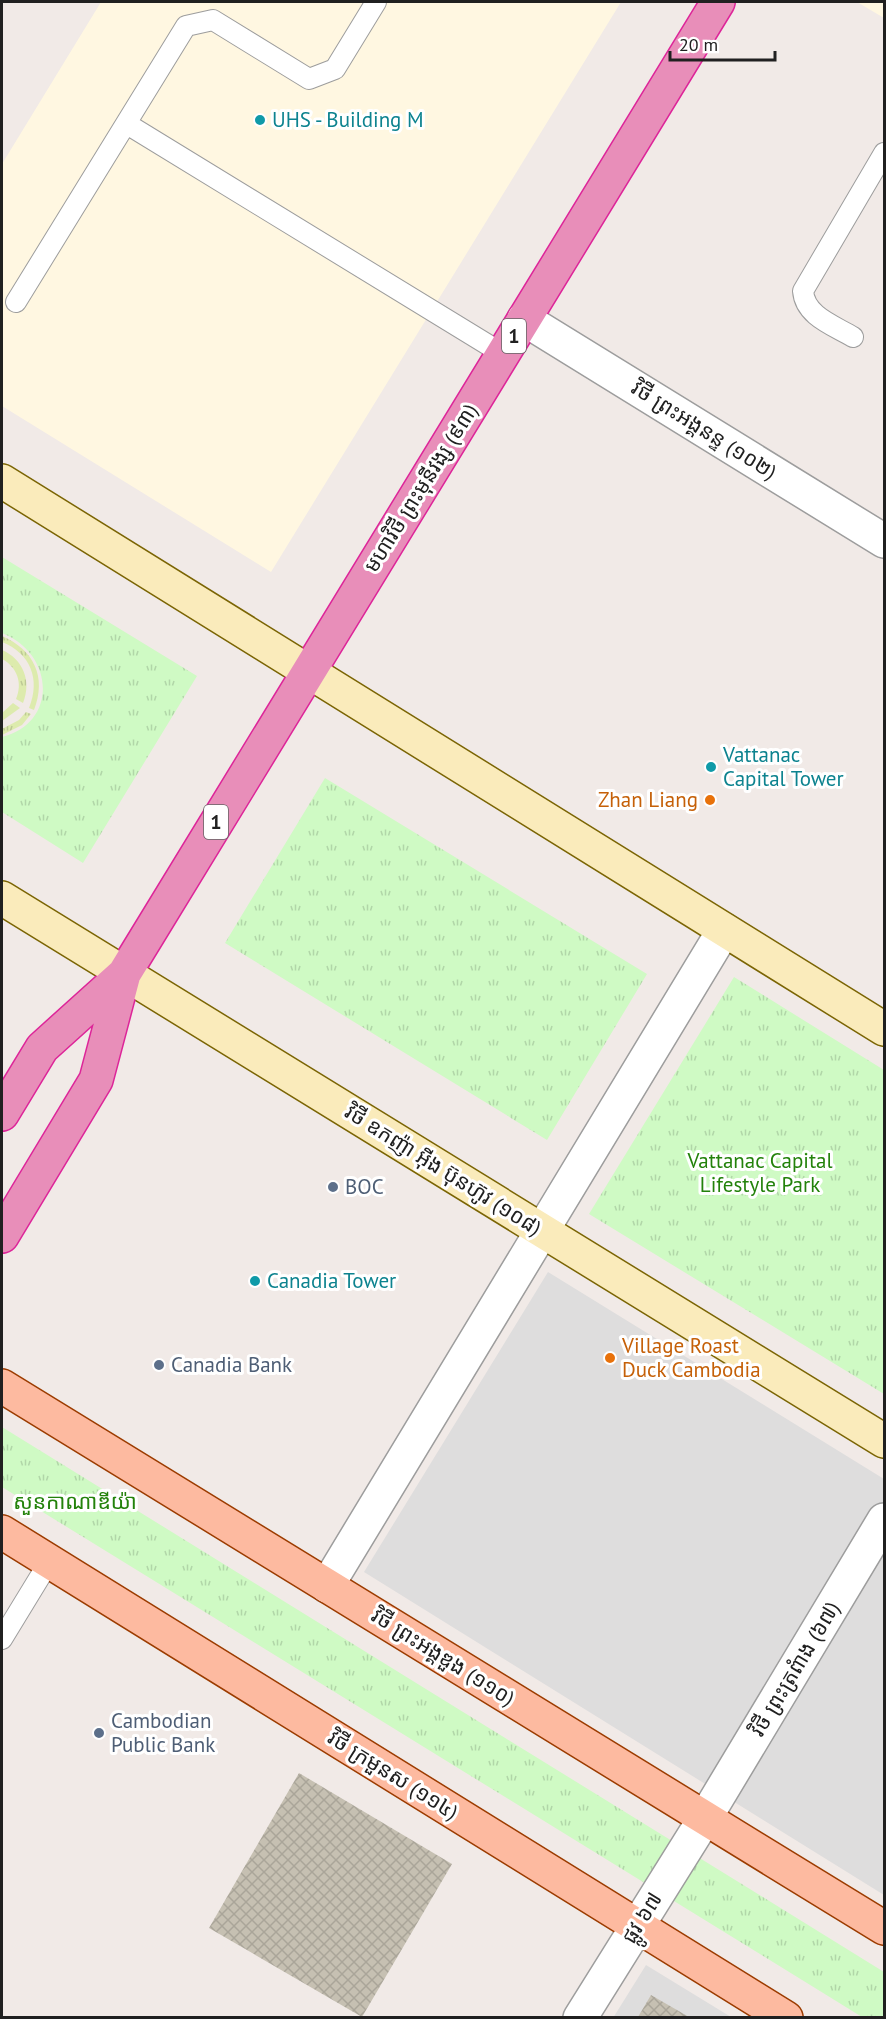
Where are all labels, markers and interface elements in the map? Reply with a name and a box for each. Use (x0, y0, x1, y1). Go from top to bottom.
scale bar (670, 24, 775, 62)
text: 20 m (679, 33, 718, 56)
place label: UHS - Building M (272, 106, 424, 133)
marker: UHS - Building M (253, 113, 267, 127)
road number: 1 (502, 319, 526, 353)
street label: វិថី ព្រះអង្គនន្ទ (១០២) (626, 374, 782, 486)
street label: មហាវិថី ព្រះមុនីវង្ស (៩៣) (358, 398, 484, 577)
place label: Vattanac Capital Tower (722, 741, 844, 792)
marker: Vattanac Capital Tower (704, 760, 718, 774)
place label: Zhan Liang (598, 786, 698, 813)
marker: Zhan Liang (703, 793, 717, 807)
road number: 1 (204, 805, 228, 839)
street label: វិថី ឧកញ៉ា អ៊ីង ប៊ុនហ៊ូវ (១០៨) (339, 1098, 547, 1242)
park label: Vattanac Capital Lifestyle Park (686, 1147, 833, 1198)
place label: BOC (345, 1173, 384, 1200)
marker: BOC (326, 1180, 340, 1194)
place label: Canadia Tower (267, 1267, 396, 1294)
marker: Canadia Tower (248, 1274, 262, 1288)
place label: Village Roast Duck Cambodia (621, 1332, 761, 1383)
place label: Canadia Bank (171, 1351, 292, 1378)
marker: Village Roast Duck Cambodia (603, 1351, 617, 1365)
marker: Canadia Bank (152, 1358, 166, 1372)
park label: សួនកាណាឌីយ៉ា (13, 1488, 137, 1515)
street label: វិថី ព្រះត្រពំាង (៦៧) (743, 1596, 845, 1742)
street label: វិថី ព្រះអង្គឌួង (១១០) (366, 1601, 520, 1712)
place label: Cambodian Public Bank (111, 1707, 215, 1758)
street label: វិថី ក្រមួនស (១១៤) (322, 1723, 463, 1825)
marker: Cambodian Public Bank (92, 1726, 106, 1740)
street label: ផ្លូវ ៦៧ (615, 1887, 673, 1952)

